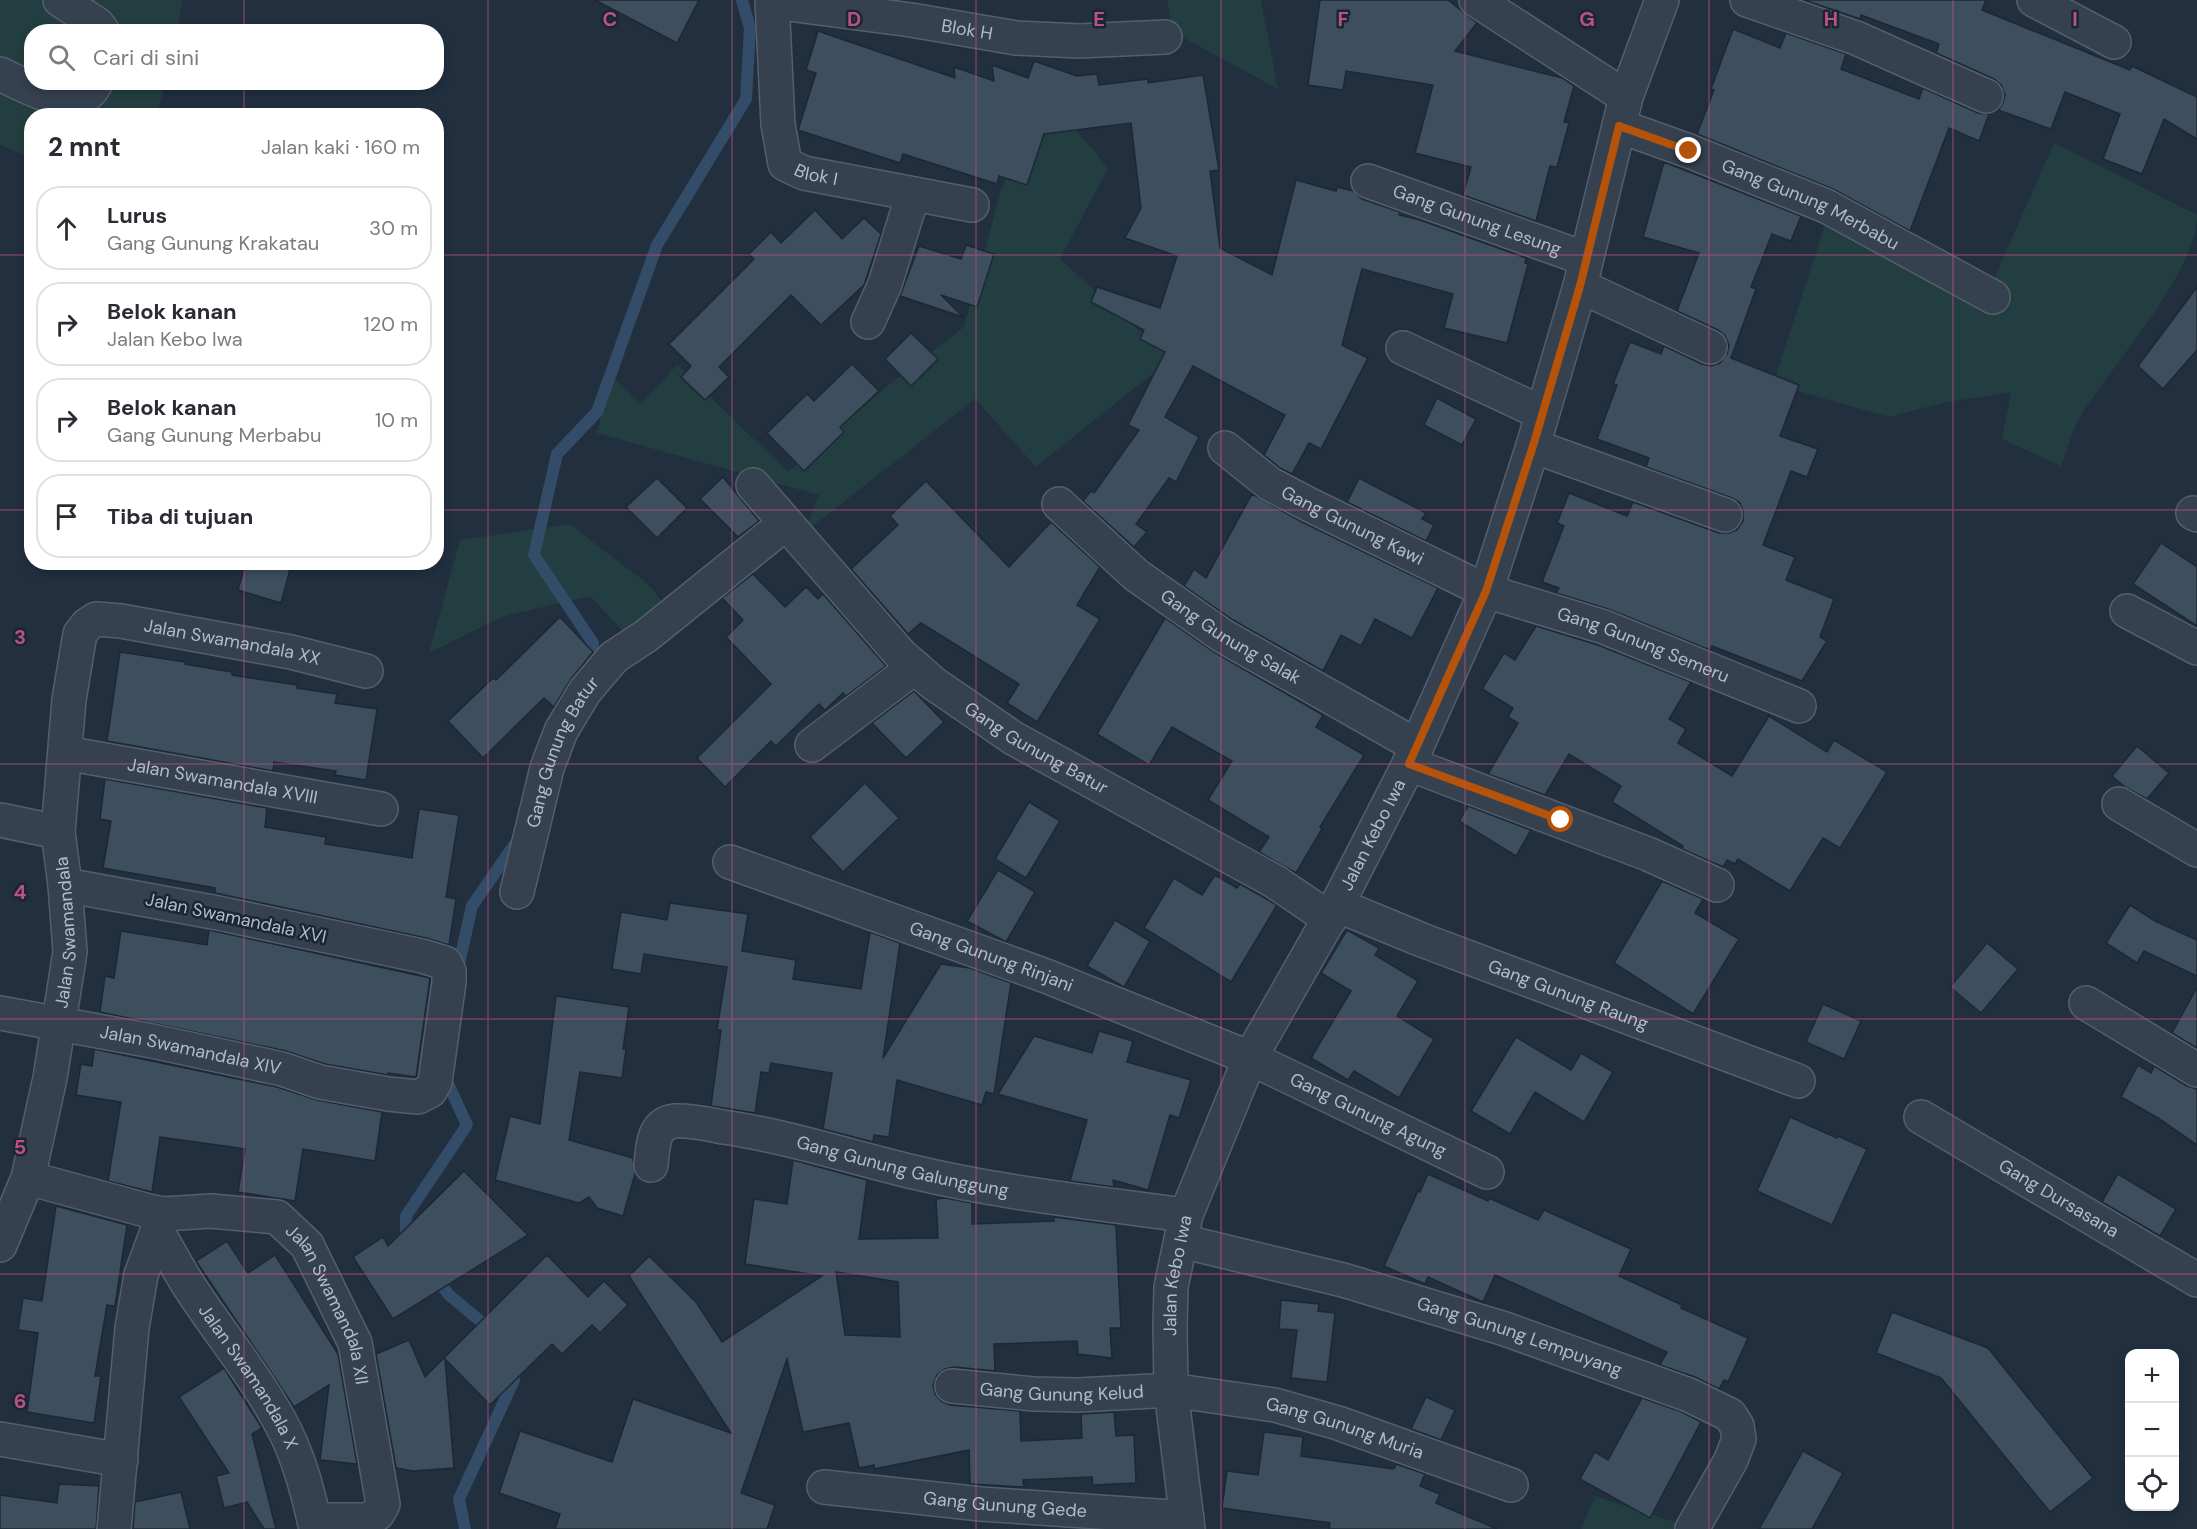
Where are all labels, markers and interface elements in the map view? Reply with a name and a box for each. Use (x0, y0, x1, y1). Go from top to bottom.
text: C (603, 6, 617, 32)
text: D (847, 6, 861, 32)
text: E (1093, 6, 1105, 32)
text: F (1337, 6, 1349, 32)
text: G (1579, 6, 1595, 32)
text: H (1824, 6, 1838, 32)
text: I (2072, 6, 2078, 32)
street label: Blok H (940, 13, 995, 46)
search box (24, 24, 444, 90)
icon: search (45, 41, 78, 74)
text: Cari di sini (93, 43, 199, 72)
text: 2 mnt (48, 130, 121, 164)
text: Jalan kaki · 160 m (261, 134, 420, 160)
route end (1675, 137, 1701, 163)
street label: Gang Gunung Merbabu (1718, 153, 1903, 256)
street label: Blok I (790, 158, 840, 191)
street label: Gang Gunung Lesung (1390, 179, 1565, 261)
text: Lurus (107, 201, 167, 230)
icon: ahead (50, 212, 83, 245)
text: 30 m (369, 215, 418, 241)
text: Gang Gunung Krakatau (107, 230, 319, 256)
text: Belok kanan (107, 297, 237, 326)
icon: right (50, 308, 83, 341)
text: 120 m (364, 311, 418, 337)
text: Jalan Kebo Iwa (107, 326, 243, 352)
text: Belok kanan (107, 393, 237, 422)
icon: right (50, 404, 83, 437)
text: 10 m (375, 407, 418, 433)
text: Gang Gunung Merbabu (107, 422, 321, 448)
street label: Gang Gunung Kawi (1277, 480, 1428, 571)
icon: arrive (50, 500, 83, 533)
text: Tiba di tujuan (107, 502, 253, 531)
street label: Gang Gunung Salak (1156, 584, 1305, 690)
street label: Gang Gunung Semeru (1554, 601, 1733, 688)
street label: Jalan Swamandala XX (142, 613, 323, 671)
text: 3 (14, 624, 26, 650)
street label: Gang Gunung Batur (521, 671, 605, 830)
street label: Gang Gunung Batur (960, 696, 1112, 800)
street label: Jalan Swamandala XVIII (125, 752, 320, 810)
street label: Jalan Kebo Iwa (1334, 775, 1411, 895)
route start (1547, 806, 1573, 832)
street label: Jalan Swamandala (49, 855, 82, 1010)
text: 4 (14, 879, 27, 905)
street label: Jalan Swamandala XVI (143, 887, 329, 949)
street label: Gang Gunung Rinjani (906, 916, 1077, 998)
street label: Gang Gunung Raung (1485, 954, 1652, 1036)
street label: Jalan Swamandala XIV (98, 1020, 283, 1080)
street label: Gang Gunung Agung (1286, 1067, 1451, 1163)
street label: Gang Gunung Galunggung (794, 1130, 1011, 1203)
text: 5 (14, 1134, 26, 1160)
street label: Gang Dursasana (1994, 1153, 2123, 1243)
street label: Jalan Kebo Iwa (1158, 1213, 1198, 1336)
street label: Jalan Swamandala XII (280, 1219, 374, 1386)
street label: Gang Gunung Lempuyang (1414, 1291, 1625, 1382)
street label: Jalan Swamandala X (193, 1299, 304, 1453)
map controls (2125, 1349, 2179, 1511)
button: + (2125, 1349, 2179, 1403)
street label: Gang Gunung Kelud (979, 1377, 1144, 1407)
text: 6 (14, 1388, 26, 1414)
street label: Gang Gunung Muria (1264, 1392, 1427, 1465)
button: − (2125, 1403, 2179, 1457)
button: locate (2125, 1457, 2179, 1511)
street label: Gang Gunung Gede (922, 1486, 1088, 1523)

